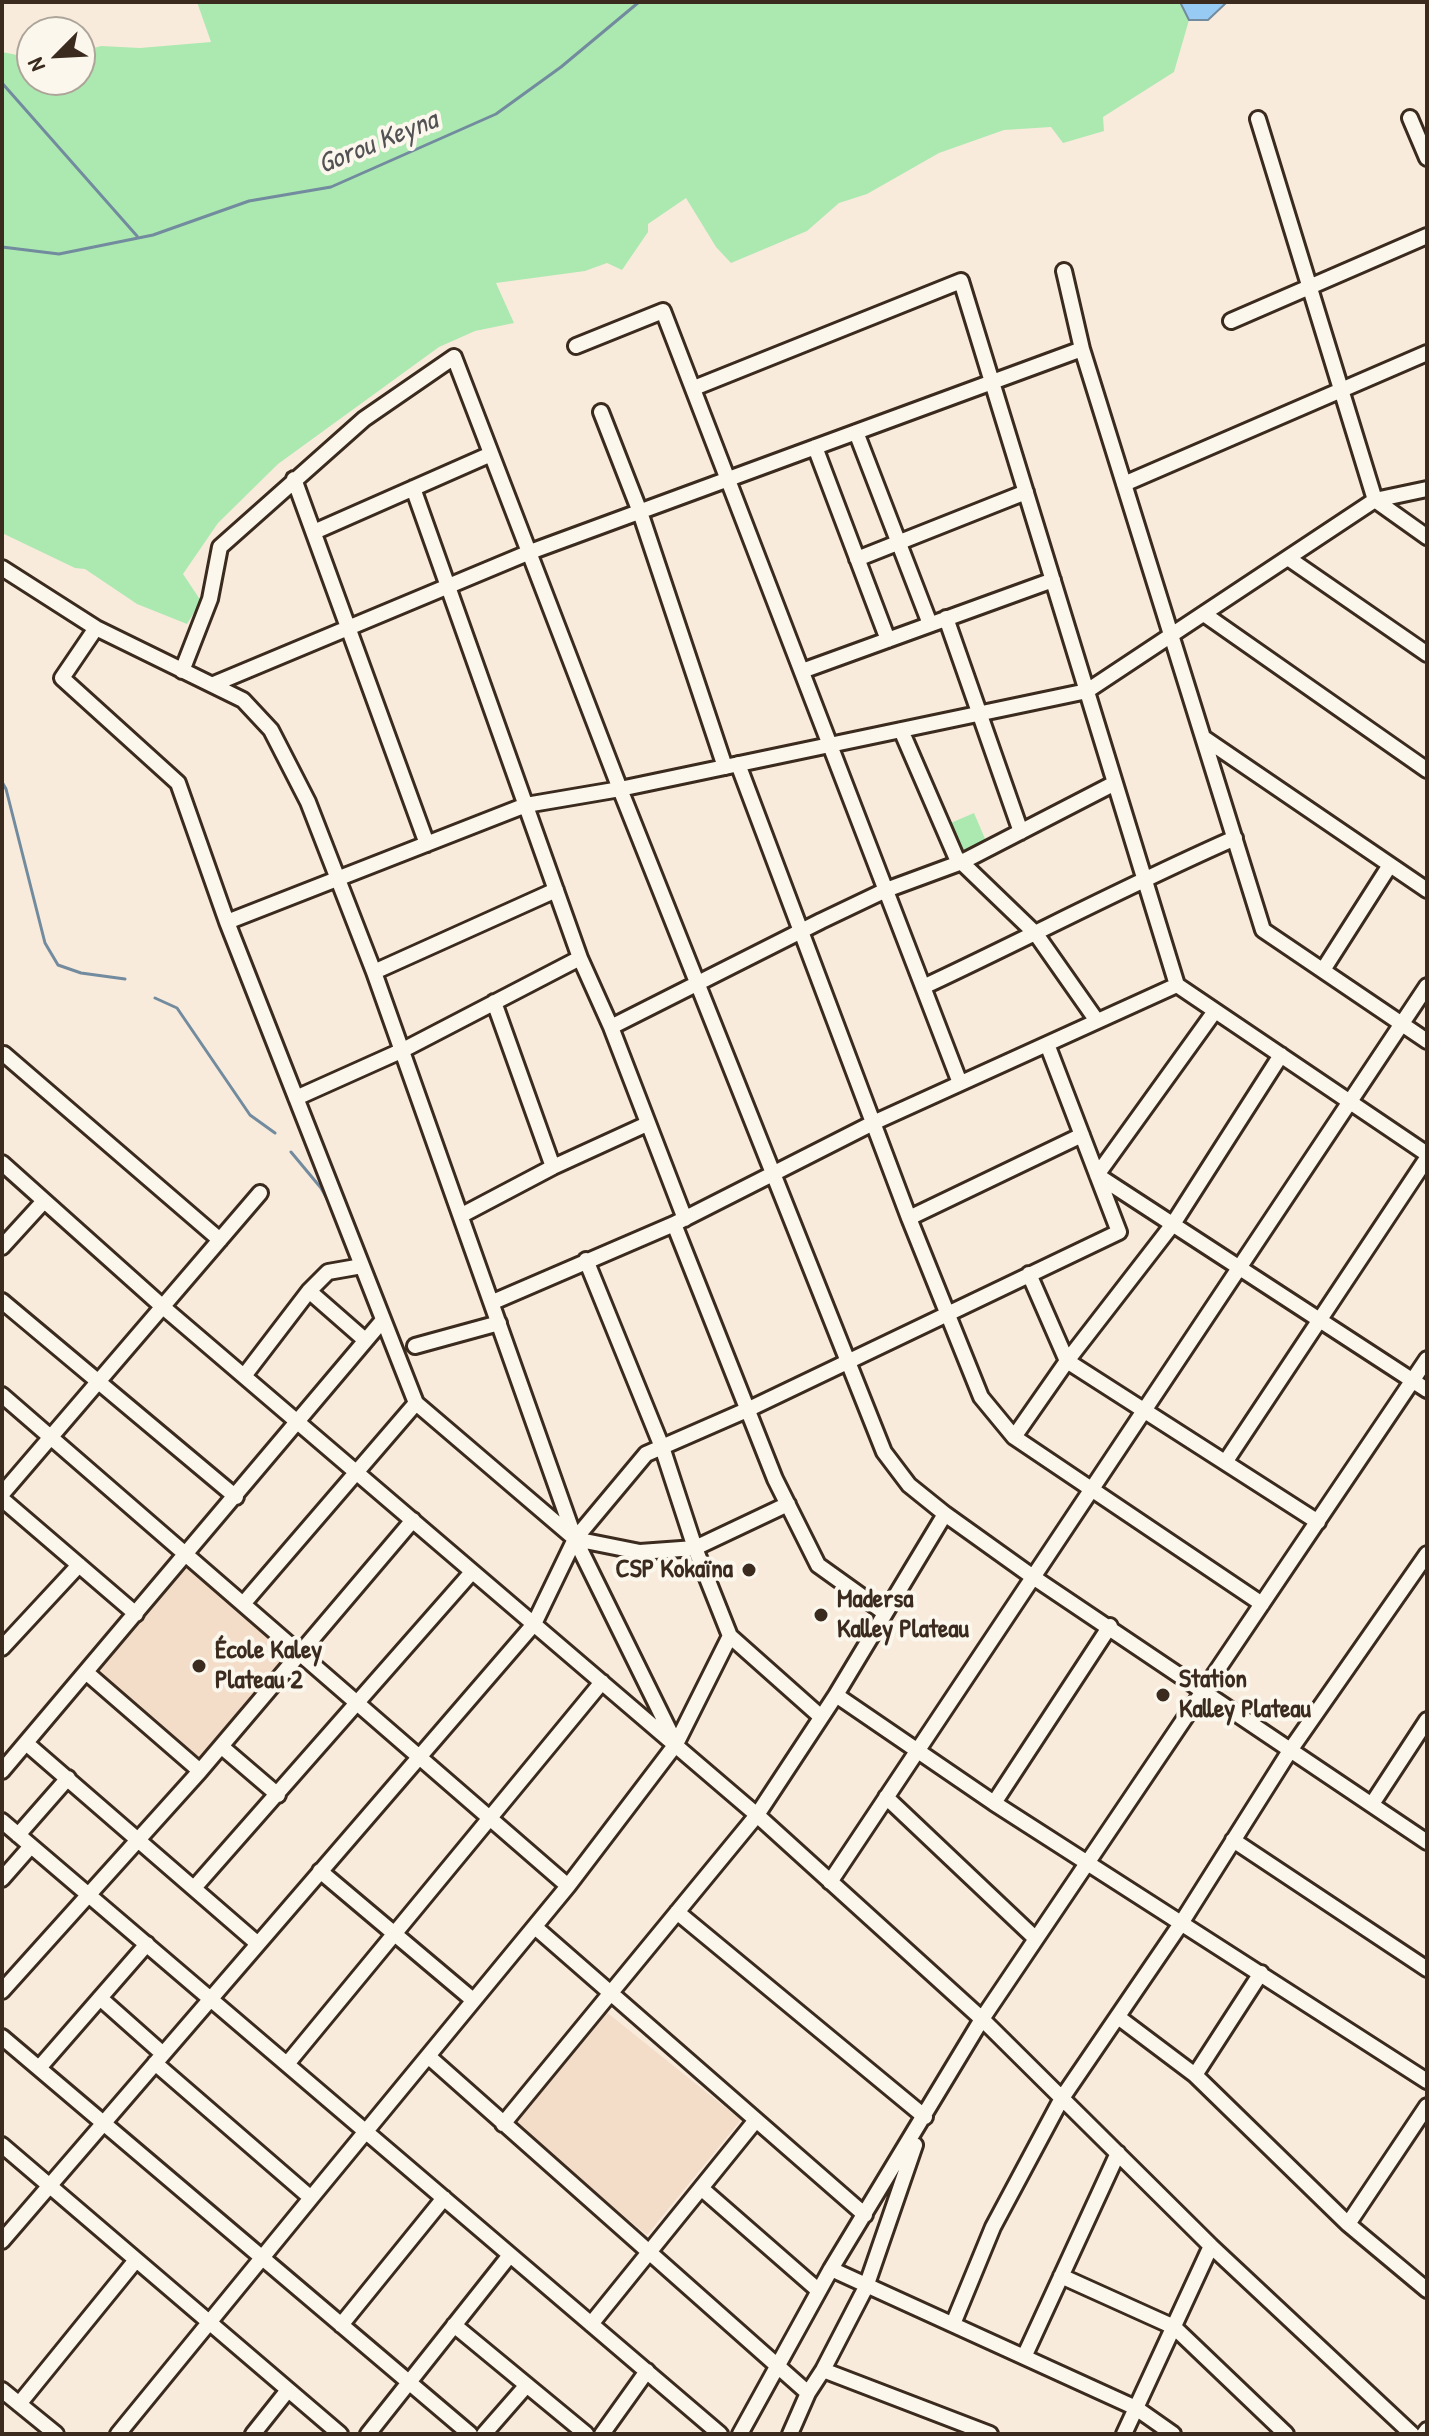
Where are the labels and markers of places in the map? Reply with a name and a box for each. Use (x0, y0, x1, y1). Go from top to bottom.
place label: CSP Kokaïna (616, 1554, 733, 1586)
marker: CSP Kokaïna (740, 1561, 758, 1579)
place label: Madersa Kalley Plateau (837, 1584, 969, 1646)
marker: Madersa Kalley Plateau (812, 1606, 830, 1624)
place label: École Kaley Plateau 2 (215, 1635, 322, 1696)
marker: École Kaley Plateau 2 (190, 1657, 208, 1675)
place label: Station Kalley Plateau (1179, 1664, 1311, 1726)
marker: Station Kalley Plateau (1154, 1686, 1172, 1704)

